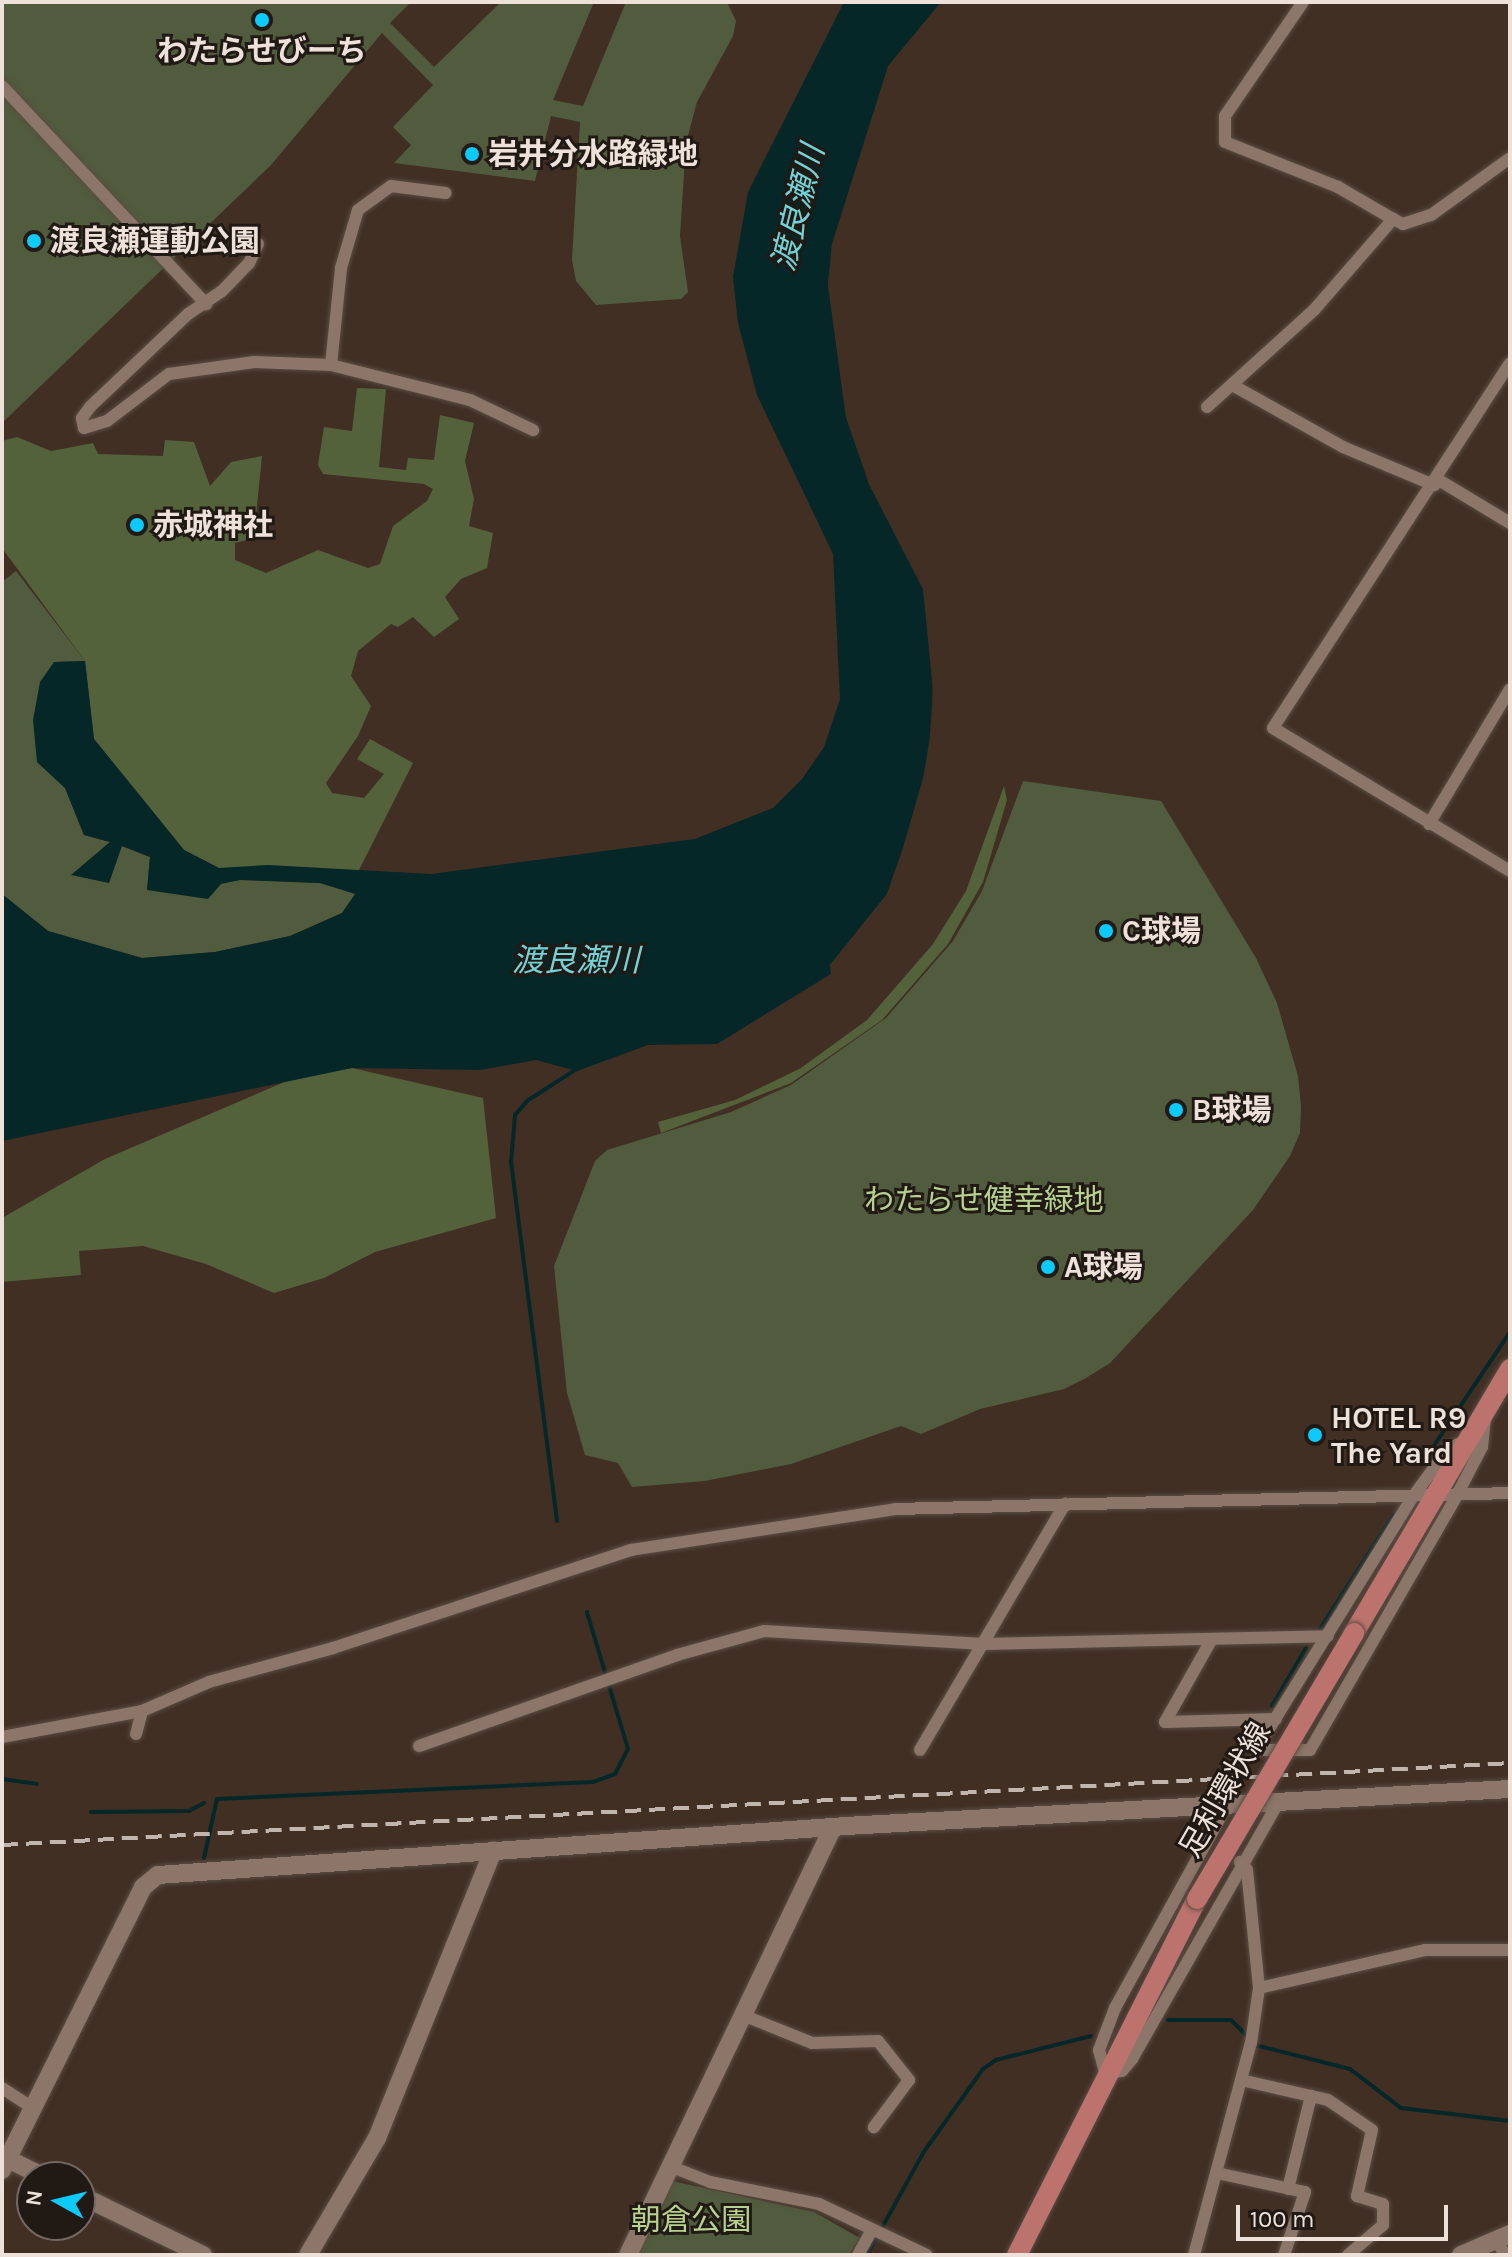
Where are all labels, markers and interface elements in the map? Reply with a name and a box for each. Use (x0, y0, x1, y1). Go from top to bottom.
marker: わたらせびーち (253, 11, 271, 29)
place label: わたらせびーち (157, 33, 367, 69)
place label: 岩井分水路緑地 (488, 136, 698, 172)
water label: 渡良瀬川 (765, 141, 833, 275)
marker: 岩井分水路緑地 (463, 145, 481, 163)
place label: 渡良瀬運動公園 (50, 223, 260, 259)
marker: 渡良瀬運動公園 (25, 232, 43, 250)
place label: 赤城神社 (153, 507, 273, 543)
marker: 赤城神社 (128, 516, 146, 534)
place label: C球場 (1122, 913, 1201, 949)
marker: C球場 (1097, 922, 1115, 940)
water label: 渡良瀬川 (512, 942, 640, 980)
place label: B球場 (1192, 1092, 1271, 1128)
marker: B球場 (1167, 1101, 1185, 1119)
park label: わたらせ健幸緑地 (864, 1182, 1104, 1218)
place label: A球場 (1064, 1249, 1143, 1285)
marker: A球場 (1039, 1258, 1057, 1276)
place label: HOTEL R9 The Yard (1331, 1400, 1466, 1470)
marker: HOTEL R9 The Yard (1306, 1426, 1324, 1444)
street label: 足利環状線 (1172, 1716, 1278, 1864)
north arrow (16, 2161, 96, 2241)
text: N (20, 2188, 48, 2208)
scale bar (1240, 2189, 1452, 2239)
park label: 朝倉公園 (631, 2202, 751, 2238)
text: 100 m (1250, 2205, 1315, 2233)

